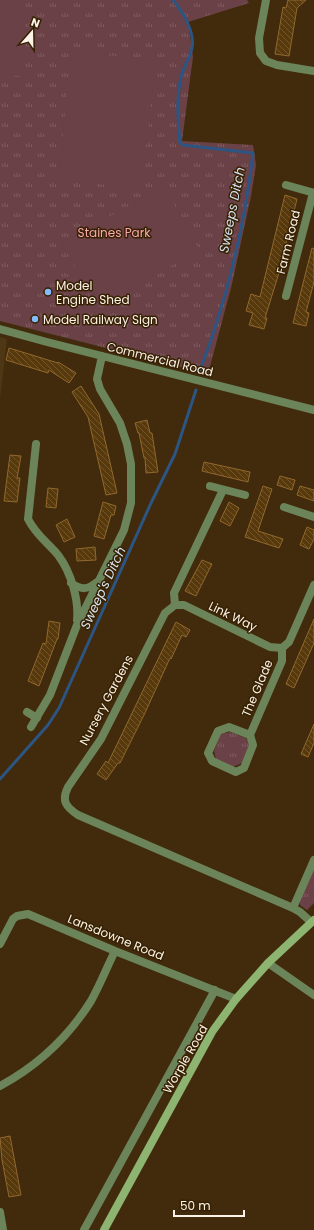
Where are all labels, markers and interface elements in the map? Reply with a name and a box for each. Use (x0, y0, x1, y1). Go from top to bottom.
north arrow (12, 12, 52, 52)
text: N (29, 14, 42, 32)
water label: Sweeps Ditch (214, 165, 250, 255)
street label: Farm Road (272, 208, 304, 276)
park label: Staines Park (78, 224, 151, 241)
place label: Model Engine Shed (56, 277, 130, 308)
marker: Model Engine Shed (43, 287, 53, 297)
place label: Model Railway Sign (43, 311, 158, 328)
marker: Model Railway Sign (30, 314, 40, 324)
street label: Commercial Road (105, 338, 215, 380)
water label: Sweep's Ditch (76, 544, 130, 632)
street label: Link Way (206, 597, 260, 635)
street label: Nursery Gardens (75, 652, 137, 748)
street label: The Glade (237, 657, 277, 719)
street label: Lansdowne Road (65, 910, 167, 964)
street label: Worple Road (158, 1022, 212, 1096)
scale bar (174, 1192, 244, 1218)
text: 50 m (180, 1197, 211, 1214)

